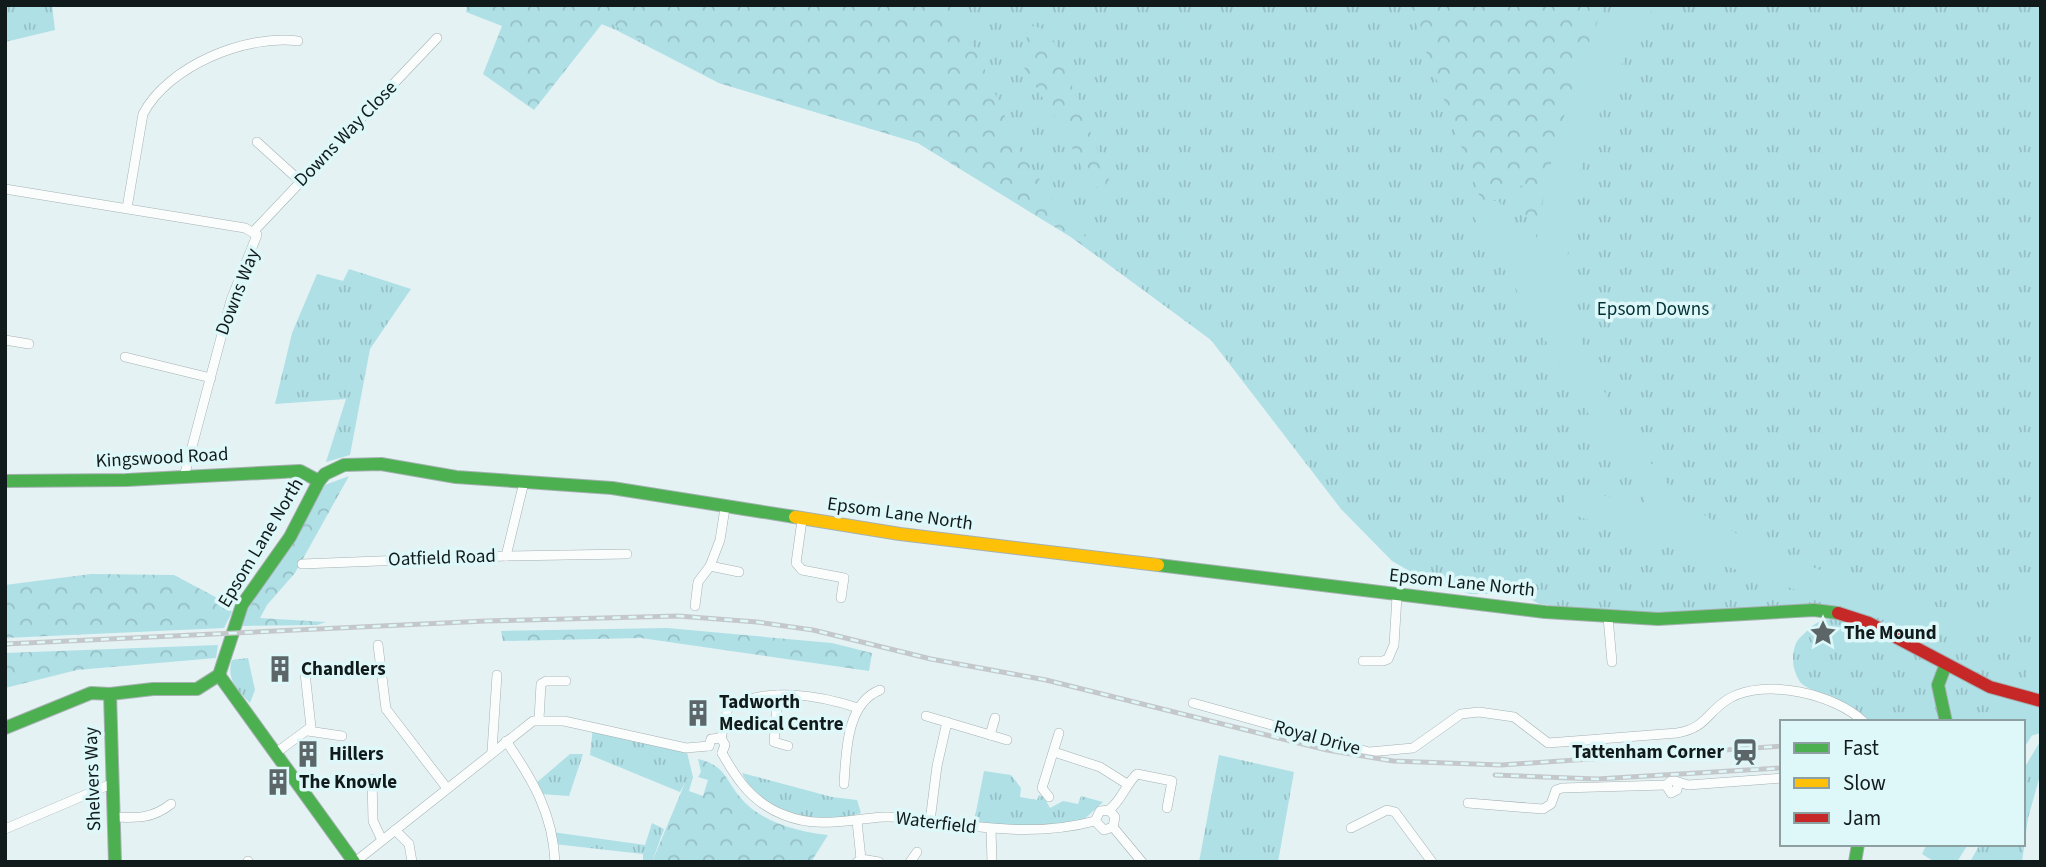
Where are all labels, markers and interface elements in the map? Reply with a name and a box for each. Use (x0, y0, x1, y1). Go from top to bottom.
street label: Downs Way Close (288, 75, 404, 193)
street label: Downs Way (209, 245, 267, 339)
park label: Epsom Downs (1597, 296, 1709, 323)
street label: Kingswood Road (95, 441, 229, 475)
street label: Epsom Lane North (212, 473, 310, 613)
street label: Epsom Lane North (825, 490, 975, 538)
street label: Oatfield Road (388, 543, 496, 573)
street label: Epsom Lane North (1388, 562, 1536, 604)
place icon: The Mound (1808, 618, 1838, 648)
place label: The Mound (1844, 620, 1937, 647)
building icon: Chandlers (265, 654, 295, 684)
place label: Chandlers (301, 656, 386, 683)
place label: Tadworth Medical Centre (719, 689, 844, 738)
building icon: Tadworth Medical Centre (683, 698, 713, 728)
street label: Royal Drive (1271, 713, 1363, 763)
legend (1780, 720, 2025, 846)
street label: Shelvers Way (78, 726, 108, 832)
text: Fast (1843, 733, 1879, 763)
station icon: Tattenham Corner (1730, 737, 1760, 767)
building icon: Hillers (293, 739, 323, 769)
place label: Tattenham Corner (1572, 739, 1724, 766)
place label: Hillers (329, 741, 384, 768)
building icon: The Knowle (263, 767, 293, 797)
text: Slow (1843, 768, 1886, 798)
place label: The Knowle (299, 769, 397, 796)
text: Jam (1843, 803, 1881, 833)
street label: Waterfield (894, 805, 978, 841)

